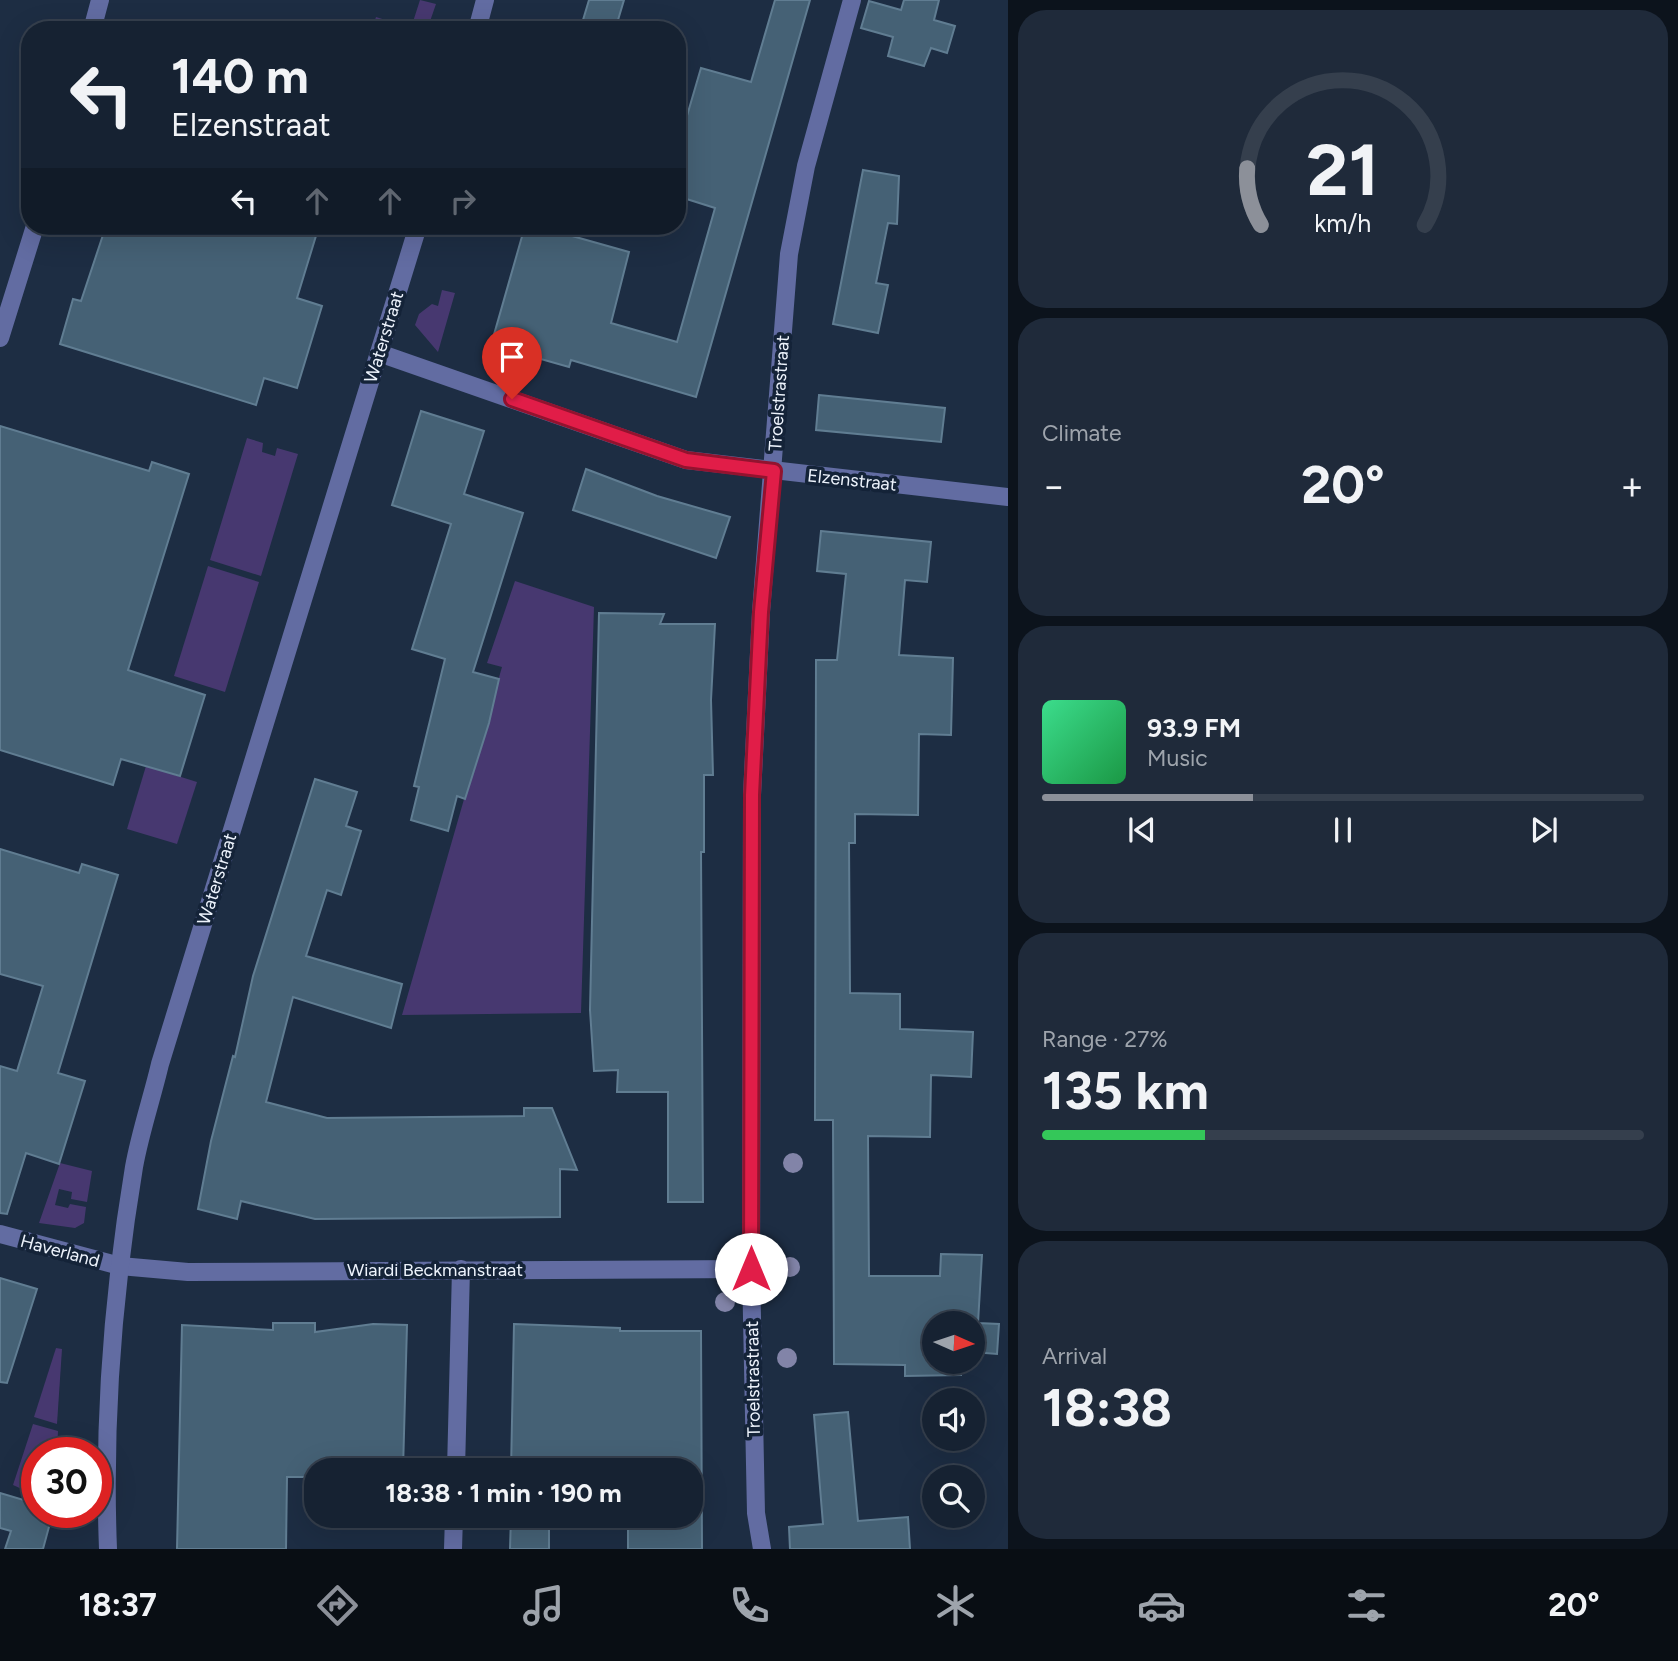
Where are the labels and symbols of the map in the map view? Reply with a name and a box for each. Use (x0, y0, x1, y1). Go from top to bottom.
street label: Waterstraat (360, 288, 408, 386)
pin (482, 327, 542, 399)
street label: Troelstrastraat (764, 334, 794, 452)
street label: Elzenstraat (806, 464, 898, 496)
street label: Waterstraat (193, 830, 241, 928)
street label: Haverland (18, 1230, 102, 1272)
position arrow (714, 1232, 788, 1306)
street label: Wiardi Beckmanstraat (347, 1259, 523, 1281)
north arrow (922, 1311, 985, 1374)
street label: Troelstrastraat (741, 1320, 765, 1437)
speed limit sign: 30 (21, 1437, 112, 1528)

